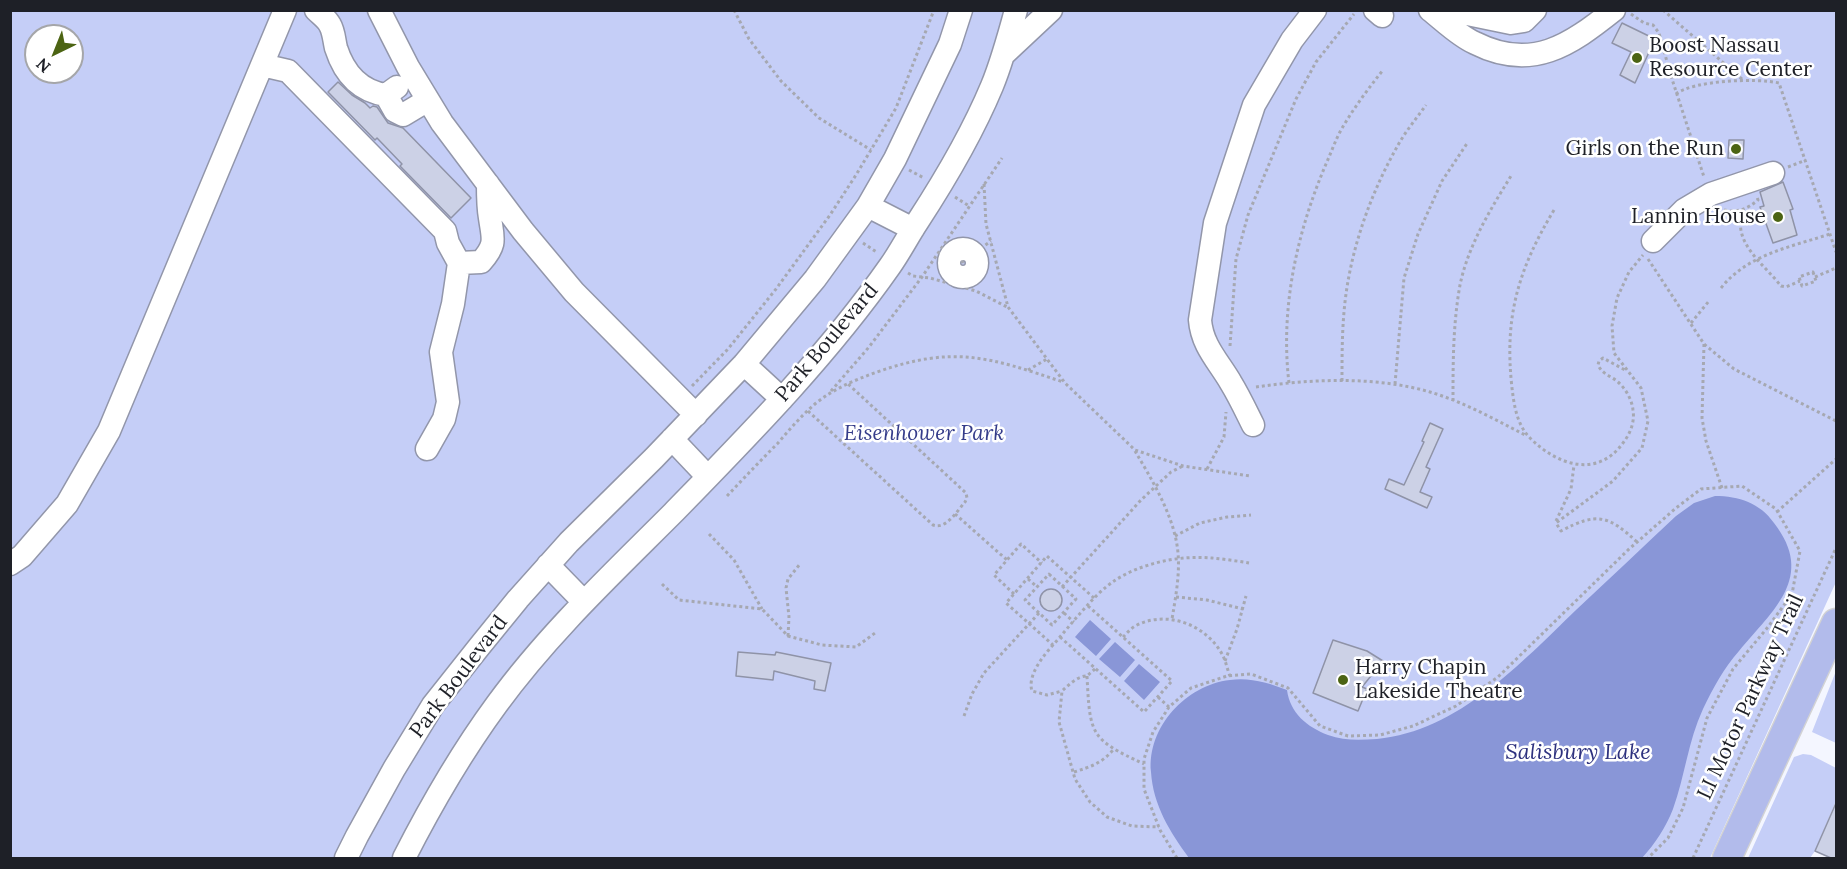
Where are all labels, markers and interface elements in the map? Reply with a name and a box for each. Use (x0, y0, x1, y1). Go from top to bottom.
north arrow (24, 24, 84, 84)
place label: Boost Nassau Resource Center (1649, 33, 1812, 83)
marker: Boost Nassau Resource Center (1630, 51, 1644, 65)
text: N (32, 54, 54, 77)
place label: Girls on the Run (1566, 136, 1724, 162)
marker: Girls on the Run (1729, 142, 1743, 156)
place label: Lannin House (1631, 204, 1766, 230)
marker: Lannin House (1771, 210, 1785, 224)
street label: Park Boulevard (770, 279, 884, 407)
park label: Eisenhower Park (844, 421, 1004, 447)
street label: LI Motor Parkway Trail (1692, 591, 1810, 803)
street label: Park Boulevard (405, 611, 513, 743)
place label: Harry Chapin Lakeside Theatre (1355, 655, 1523, 705)
marker: Harry Chapin Lakeside Theatre (1336, 673, 1350, 687)
water label: Salisbury Lake (1505, 740, 1651, 766)

